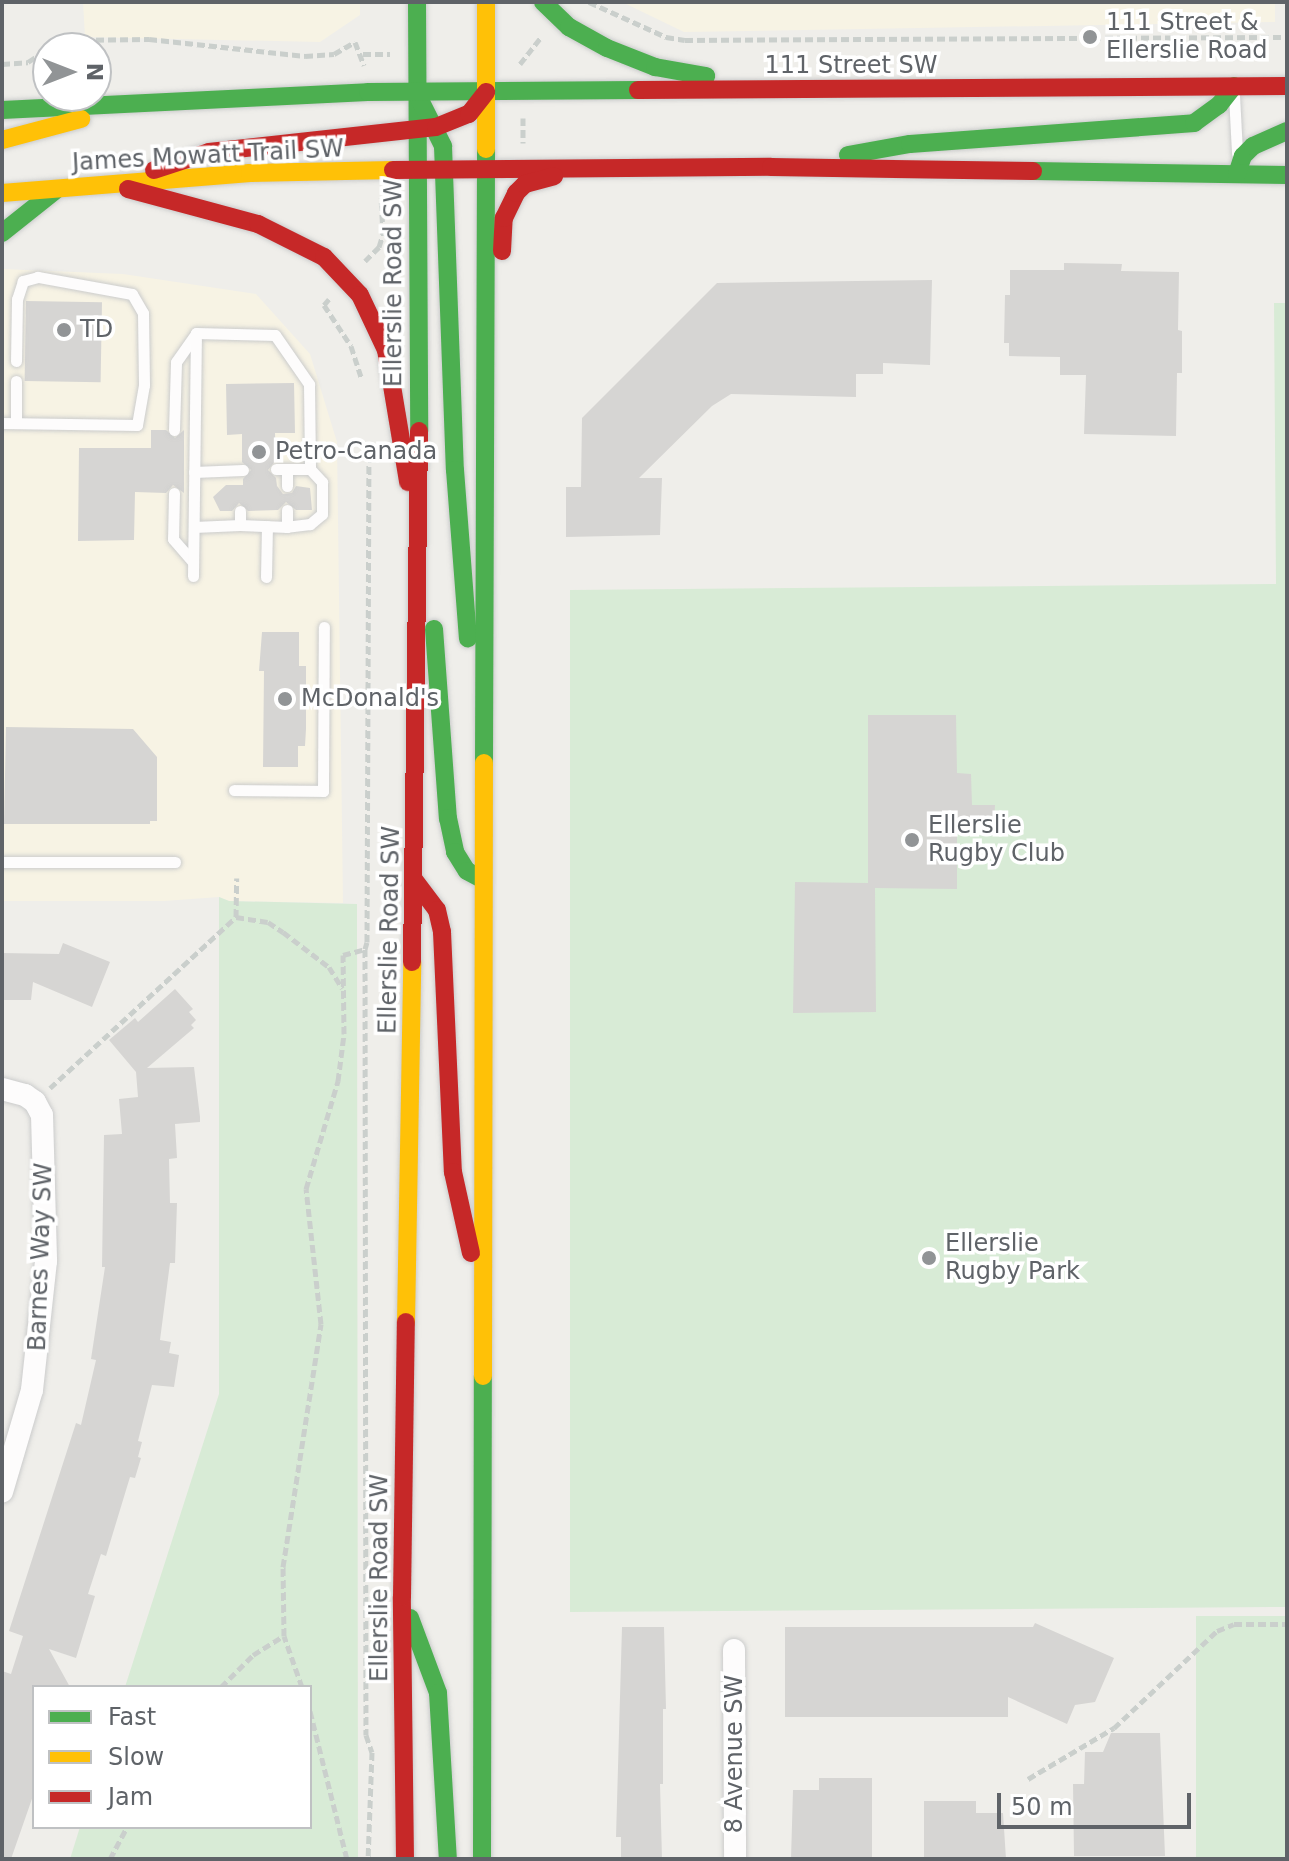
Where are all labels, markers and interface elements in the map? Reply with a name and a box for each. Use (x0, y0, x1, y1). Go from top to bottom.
place label: 111 Street & Ellerslie Road (1106, 9, 1268, 65)
marker: 111 Street & Ellerslie Road (1081, 28, 1099, 46)
north arrow (32, 32, 112, 112)
street label: 111 Street SW (765, 52, 937, 80)
text: N (82, 63, 107, 81)
street label: James Mowatt Trail SW (71, 135, 345, 177)
street label: Ellerslie Road SW (380, 179, 408, 387)
place label: TD (80, 316, 113, 344)
marker: TD (55, 321, 73, 339)
place label: Petro-Canada (275, 438, 437, 466)
marker: Petro-Canada (250, 443, 268, 461)
place label: McDonald's (301, 685, 439, 713)
marker: McDonald's (276, 690, 294, 708)
place label: Ellerslie Rugby Club (928, 812, 1065, 868)
street label: Ellerslie Road SW (374, 826, 406, 1034)
marker: Ellerslie Rugby Club (903, 831, 921, 849)
street label: Barnes Way SW (23, 1162, 59, 1352)
place label: Ellerslie Rugby Park (945, 1230, 1080, 1286)
marker: Ellerslie Rugby Park (920, 1249, 938, 1267)
street label: Ellerslie Road SW (366, 1474, 394, 1682)
street label: 8 Avenue SW (721, 1675, 749, 1833)
legend (32, 1685, 312, 1829)
text: Fast (108, 1703, 156, 1731)
text: Slow (108, 1743, 164, 1771)
scale bar (1001, 1777, 1195, 1827)
text: Jam (108, 1783, 153, 1811)
text: 50 m (1011, 1793, 1073, 1821)

